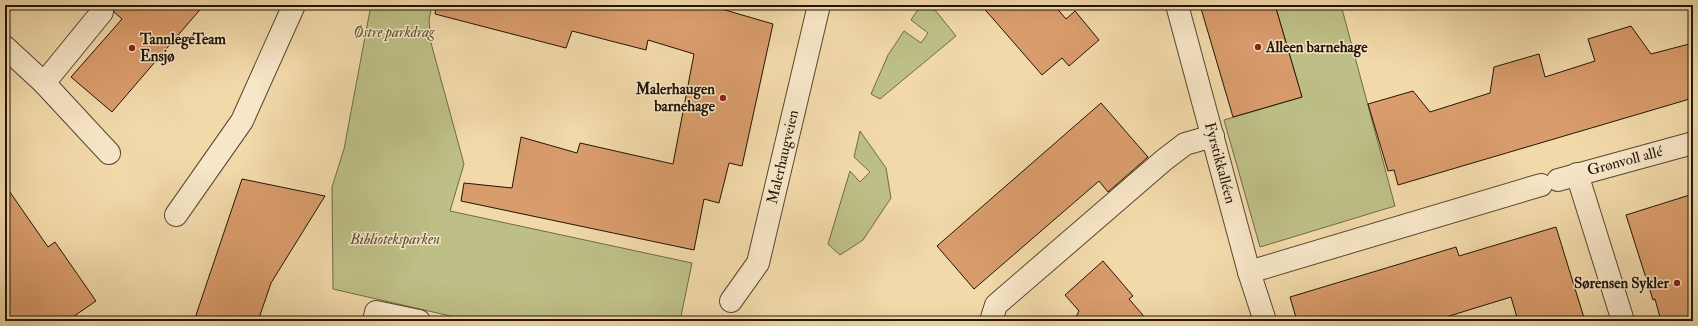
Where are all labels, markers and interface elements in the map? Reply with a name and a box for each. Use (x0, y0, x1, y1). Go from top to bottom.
park label: Østre parkdrag (353, 23, 436, 42)
place label: TannlegeTeam Ensjø (139, 30, 226, 66)
place label: Alleen barnehage (1265, 38, 1368, 58)
marker: Alleen barnehage (1253, 42, 1263, 52)
marker: TannlegeTeam Ensjø (127, 43, 137, 53)
place label: Malerhaugen barnehage (635, 80, 716, 117)
marker: Malerhaugen barnehage (718, 93, 728, 103)
street label: Malerhaugveien (763, 108, 803, 206)
street label: Fyrstikkalléen (1200, 120, 1240, 206)
street label: Grønvoll allé (1585, 142, 1666, 180)
park label: Biblioteksparken (349, 230, 440, 249)
place label: Sørensen Sykler (1574, 274, 1669, 294)
marker: Sørensen Sykler (1672, 278, 1682, 288)

